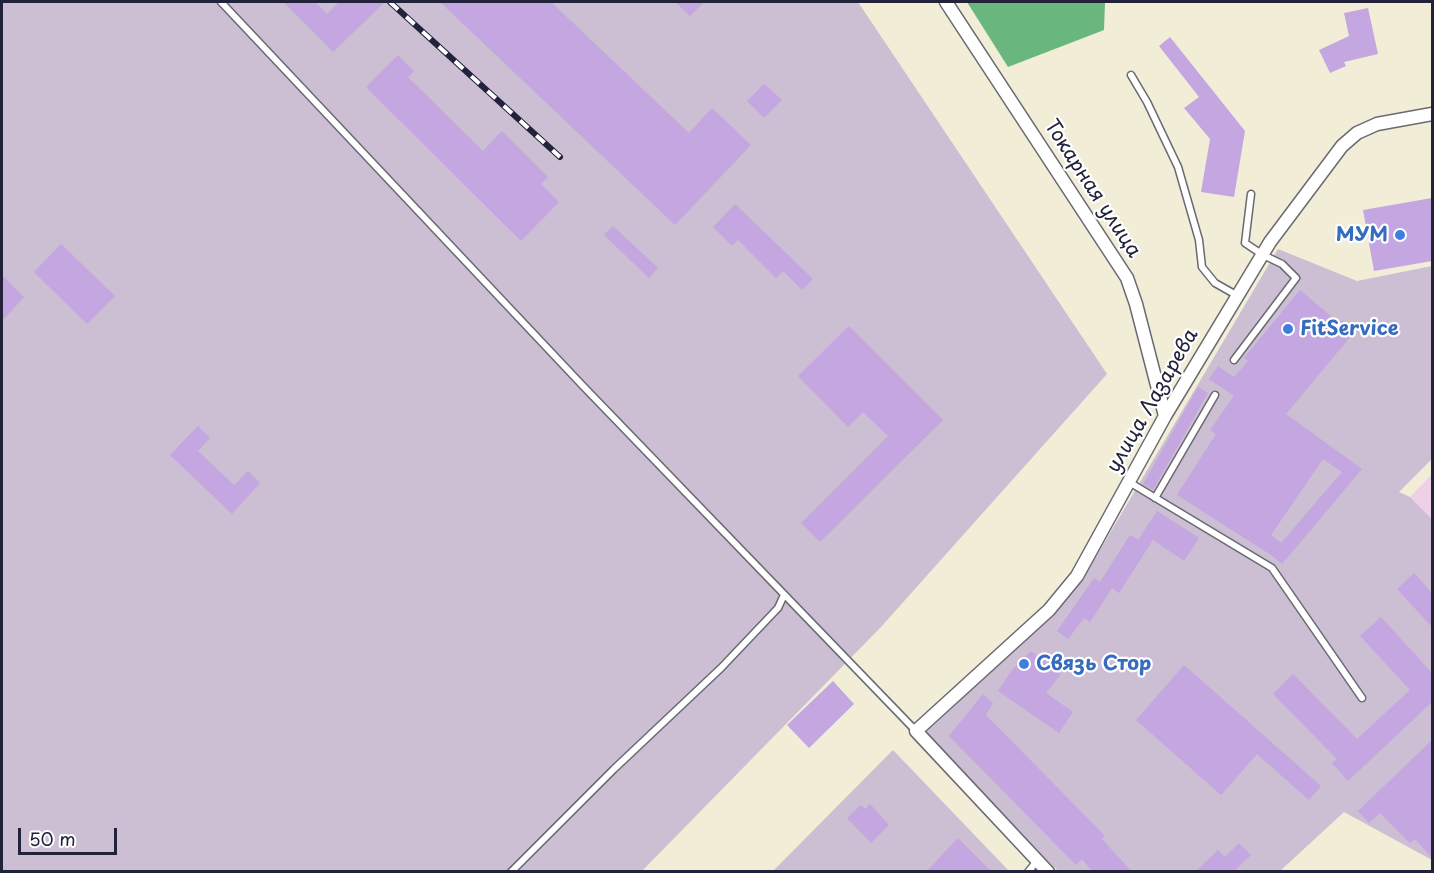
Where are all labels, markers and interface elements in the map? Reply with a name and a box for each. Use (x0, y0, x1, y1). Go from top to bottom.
street label: Токарная улица (1038, 116, 1146, 262)
place label: МУМ (1336, 223, 1388, 247)
marker: МУМ (1393, 228, 1407, 242)
place label: FitService (1300, 317, 1399, 341)
marker: FitService (1281, 322, 1295, 336)
street label: улица Лазарева (1102, 325, 1204, 477)
place label: Связь Стор (1036, 652, 1151, 676)
marker: Связь Стор (1017, 657, 1031, 671)
scale bar (21, 816, 120, 854)
text: 50 m (29, 825, 76, 852)

